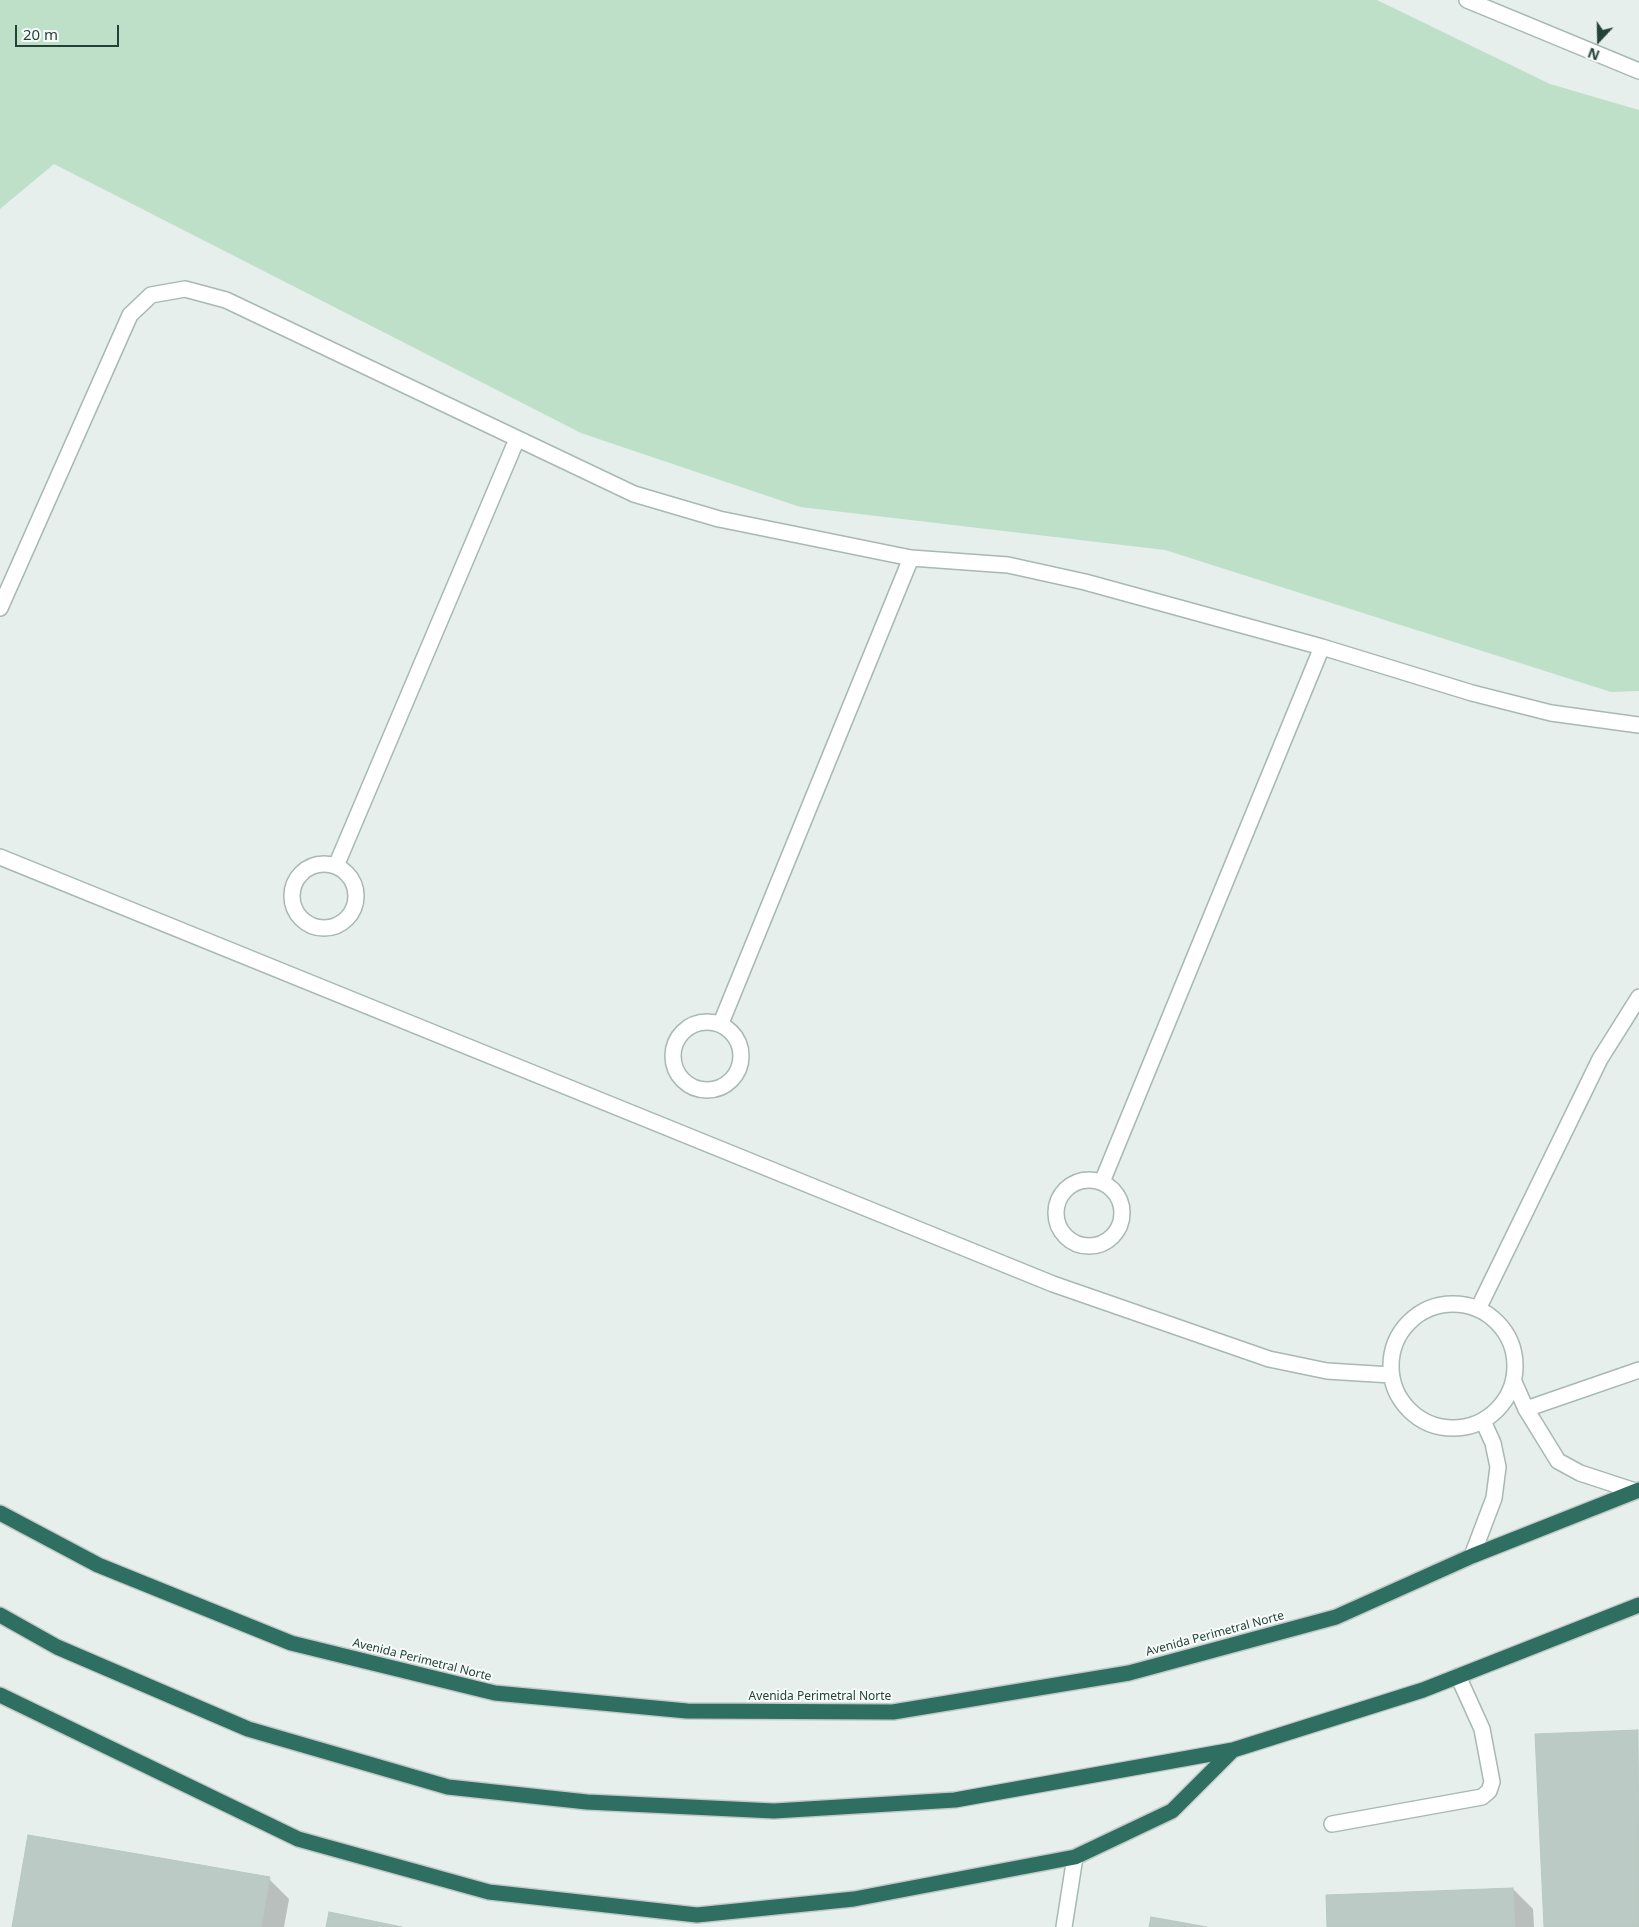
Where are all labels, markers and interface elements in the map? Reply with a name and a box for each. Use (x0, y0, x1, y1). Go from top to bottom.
scale bar (18, 15, 121, 47)
north arrow (1574, 15, 1624, 65)
text: 20 m (23, 24, 58, 44)
text: N (1585, 44, 1602, 65)
street label: Avenida Perimetral Norte (1144, 1609, 1286, 1659)
street label: Avenida Perimetral Norte (351, 1636, 493, 1684)
street label: Avenida Perimetral Norte (749, 1690, 891, 1704)

